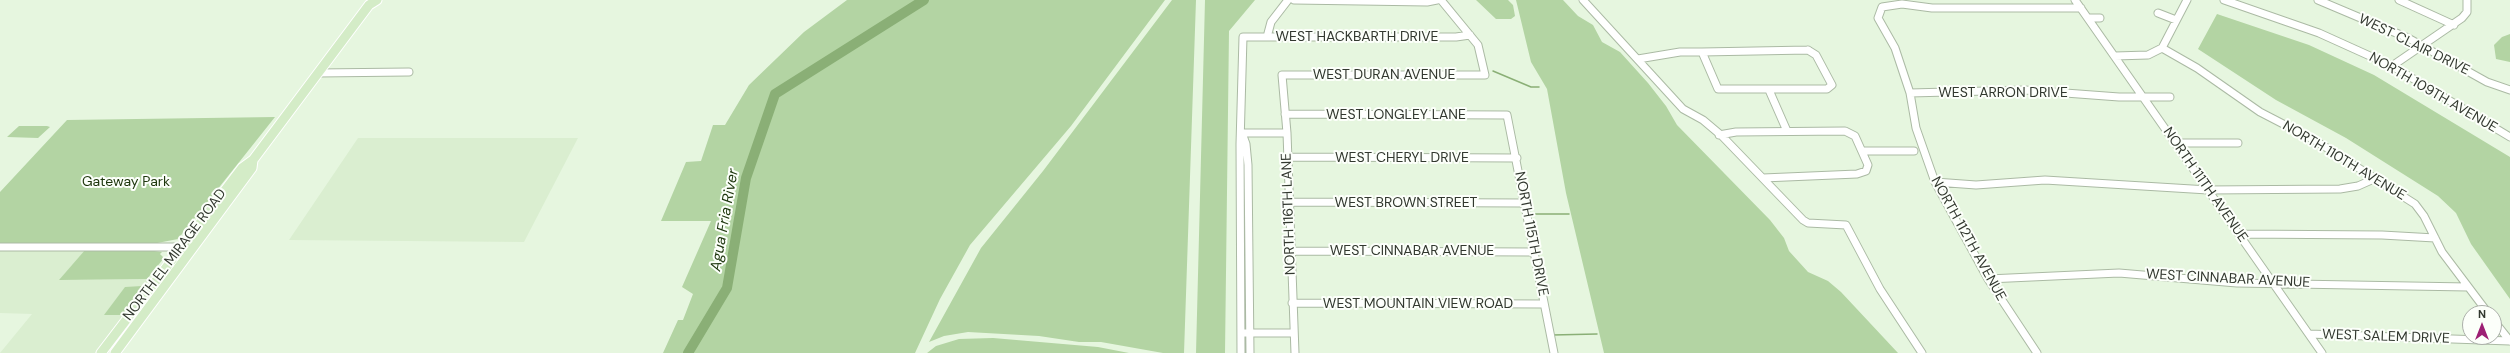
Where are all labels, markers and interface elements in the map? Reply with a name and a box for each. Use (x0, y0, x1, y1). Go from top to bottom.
street label: WEST CLAIR DRIVE (2356, 11, 2472, 79)
street label: WEST HACKBARTH DRIVE (1276, 29, 1438, 45)
street label: NORTH 109TH AVENUE (2366, 49, 2500, 137)
street label: WEST DURAN AVENUE (1313, 67, 1455, 83)
street label: WEST ARRON DRIVE (1938, 85, 2068, 101)
street label: WEST LONGLEY LANE (1326, 107, 1466, 123)
street label: NORTH 110TH AVENUE (2279, 118, 2409, 204)
street label: NORTH 111TH AVENUE (2159, 124, 2251, 246)
street label: WEST CHERYL DRIVE (1335, 150, 1469, 166)
street label: NORTH 116TH LANE (1278, 153, 1300, 275)
water label: Agua Fria River (707, 167, 743, 273)
street label: NORTH 115TH DRIVE (1511, 170, 1551, 298)
park label: Gateway Park (82, 174, 170, 190)
street label: NORTH 112TH AVENUE (1927, 174, 2009, 304)
street label: NORTH EL MIRAGE ROAD (120, 186, 230, 324)
street label: WEST BROWN STREET (1335, 195, 1477, 211)
street label: WEST CINNABAR AVENUE (1330, 243, 1494, 259)
street label: WEST CINNABAR AVENUE (2145, 266, 2311, 292)
street label: WEST MOUNTAIN VIEW ROAD (1323, 296, 1513, 312)
north arrow (2462, 305, 2502, 345)
text: N (2478, 307, 2486, 321)
street label: WEST SALEM DRIVE (2322, 326, 2450, 348)

